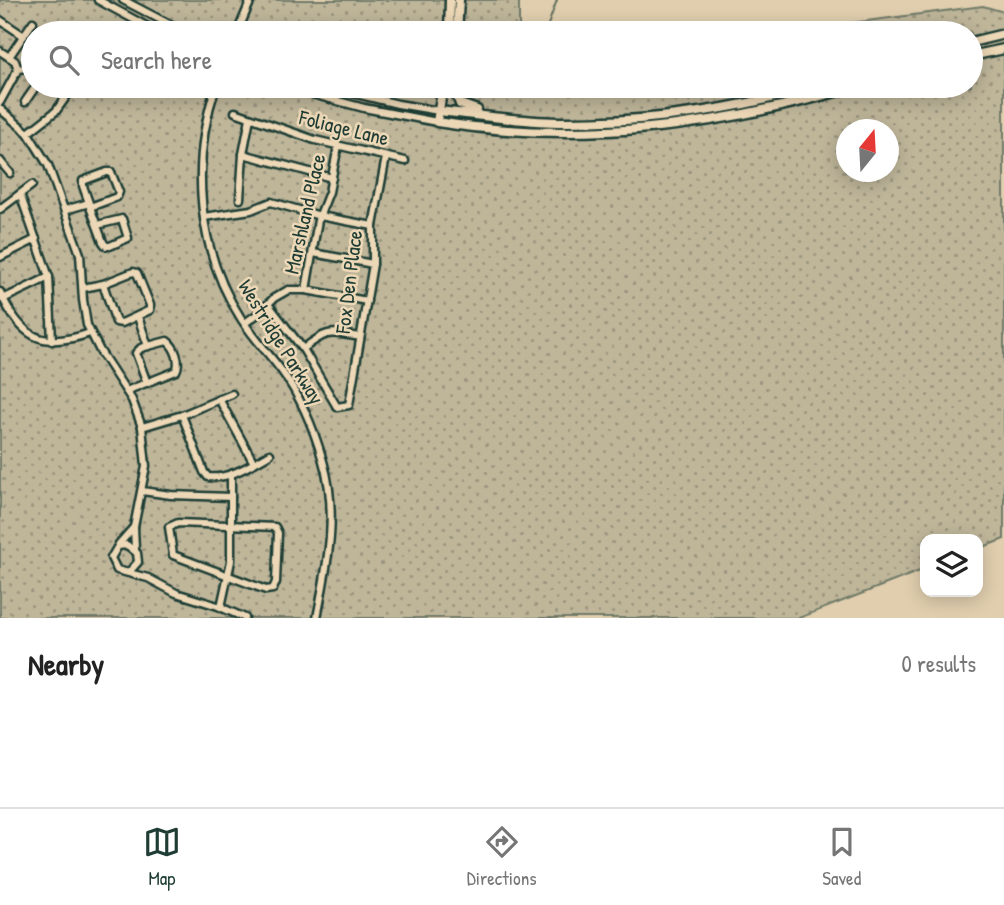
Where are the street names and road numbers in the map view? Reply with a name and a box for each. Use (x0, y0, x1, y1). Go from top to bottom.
street label: Foliage Lane (295, 102, 392, 153)
street label: Marshland Place (277, 151, 332, 277)
street label: Fox Den Place (328, 229, 369, 336)
street label: Westridge Parkway (231, 274, 331, 410)

